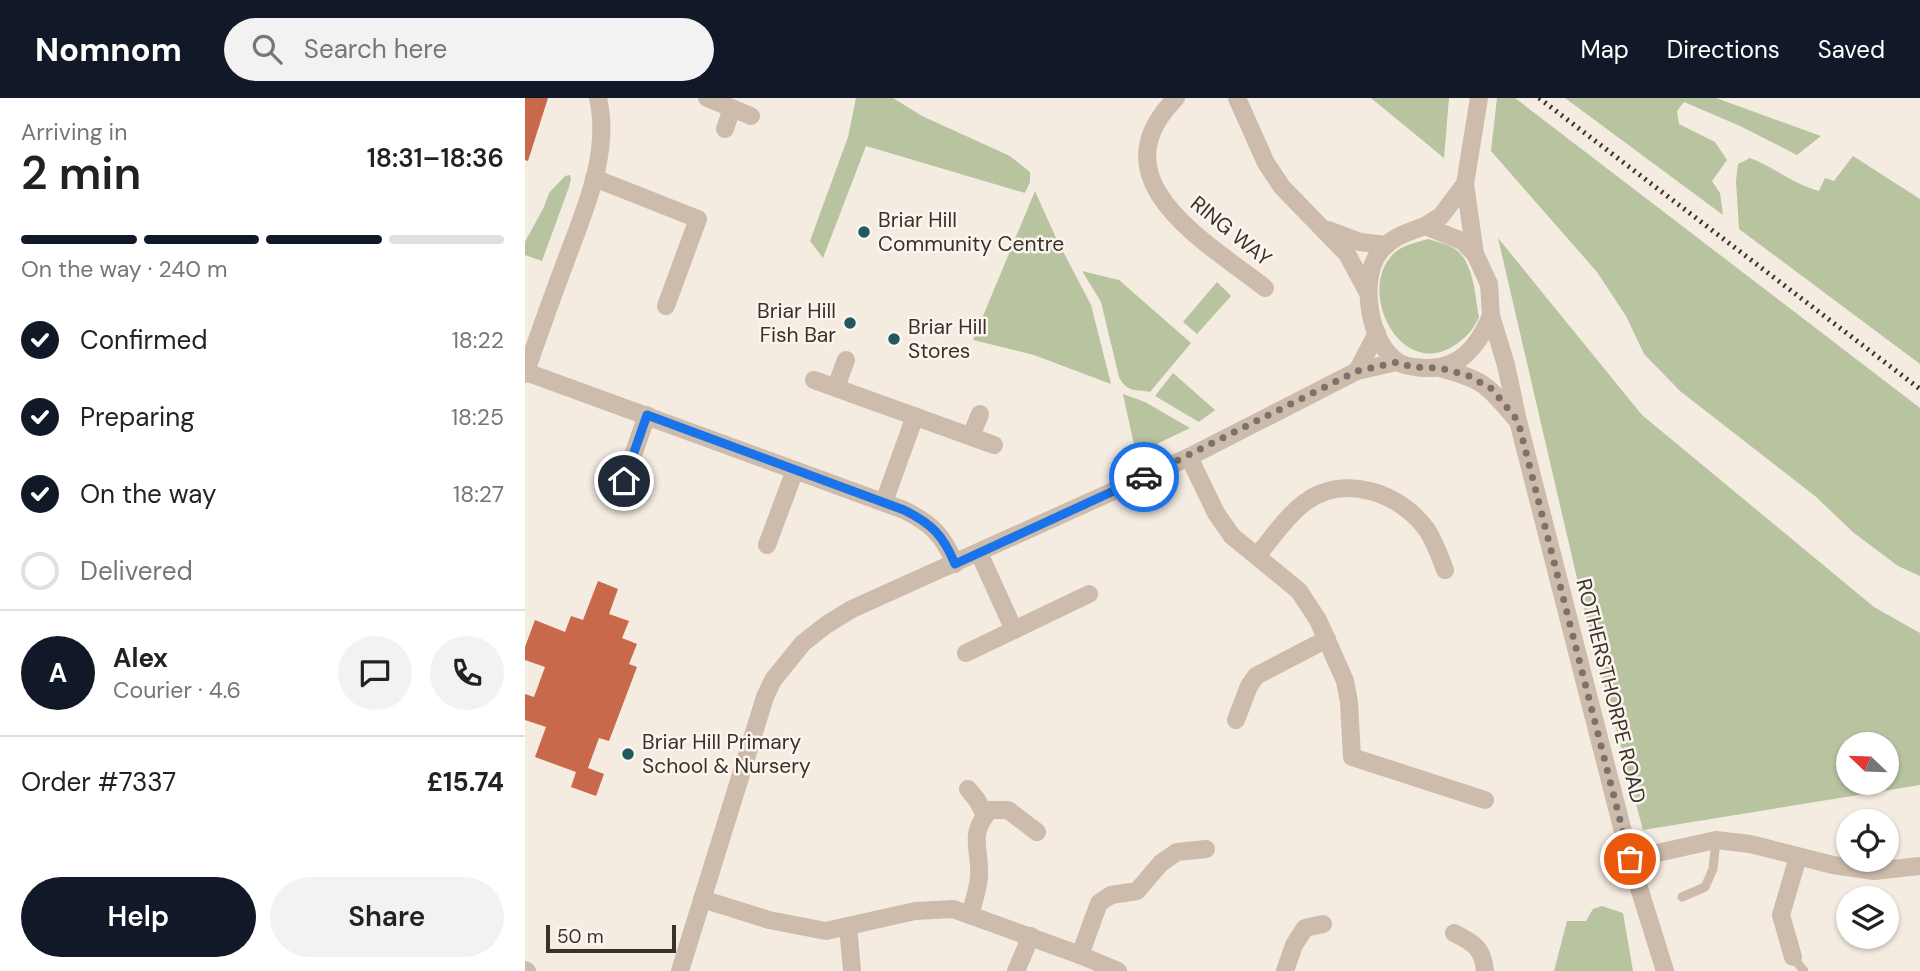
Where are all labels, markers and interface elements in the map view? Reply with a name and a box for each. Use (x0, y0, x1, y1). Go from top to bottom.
search box (224, 18, 714, 81)
text: Nomnom (35, 28, 182, 71)
icon: search (248, 30, 286, 68)
text: Search here (304, 32, 447, 66)
text: Map (1581, 34, 1629, 65)
text: Directions (1667, 34, 1780, 65)
text: Saved (1818, 34, 1885, 65)
text: Arriving in (21, 117, 127, 147)
text: 18:31–18:36 (367, 141, 504, 175)
text: 2 min (21, 143, 141, 203)
street label: RING WAY (1185, 190, 1277, 272)
place label: Briar Hill Community Centre (878, 206, 1064, 258)
marker: Briar Hill Community Centre (856, 224, 872, 240)
text: On the way · 240 m (21, 254, 228, 284)
place label: Briar Hill Fish Bar (757, 297, 836, 349)
place label: Briar Hill Stores (908, 313, 987, 365)
marker: Briar Hill Fish Bar (842, 315, 858, 331)
icon: check (21, 321, 59, 359)
text: Confirmed (80, 323, 207, 357)
text: 18:22 (452, 325, 504, 355)
marker: Briar Hill Stores (886, 331, 902, 347)
icon: check (21, 398, 59, 436)
text: Preparing (80, 400, 195, 434)
text: 18:25 (451, 402, 504, 432)
courier (1109, 442, 1179, 512)
pin (594, 451, 654, 511)
icon: car (1125, 458, 1163, 496)
icon: home (605, 462, 643, 500)
icon: check (21, 475, 59, 513)
text: On the way (80, 477, 216, 511)
text: 18:27 (453, 479, 504, 509)
text: Delivered (80, 554, 193, 588)
street label: ROTHERSTHORPE ROAD (1570, 576, 1652, 806)
button: chat (338, 636, 412, 710)
button: phone (430, 636, 504, 710)
text: Alex (113, 641, 168, 675)
text: A (49, 656, 67, 690)
text: Courier · 4.6 (113, 675, 241, 705)
place label: Briar Hill Primary School & Nursery (642, 728, 811, 780)
north arrow (1836, 732, 1899, 794)
map controls (1836, 732, 1899, 949)
marker: Briar Hill Primary School & Nursery (620, 746, 636, 762)
text: Order #7337 (21, 765, 176, 799)
text: £15.74 (427, 765, 504, 799)
button: locate (1836, 809, 1899, 872)
pin (1600, 829, 1660, 889)
icon: bag (1611, 840, 1649, 878)
button: Help (21, 877, 256, 957)
button: Share (270, 877, 504, 957)
button: layers (1836, 886, 1899, 949)
scale bar (546, 922, 675, 954)
text: 50 m (557, 924, 604, 949)

